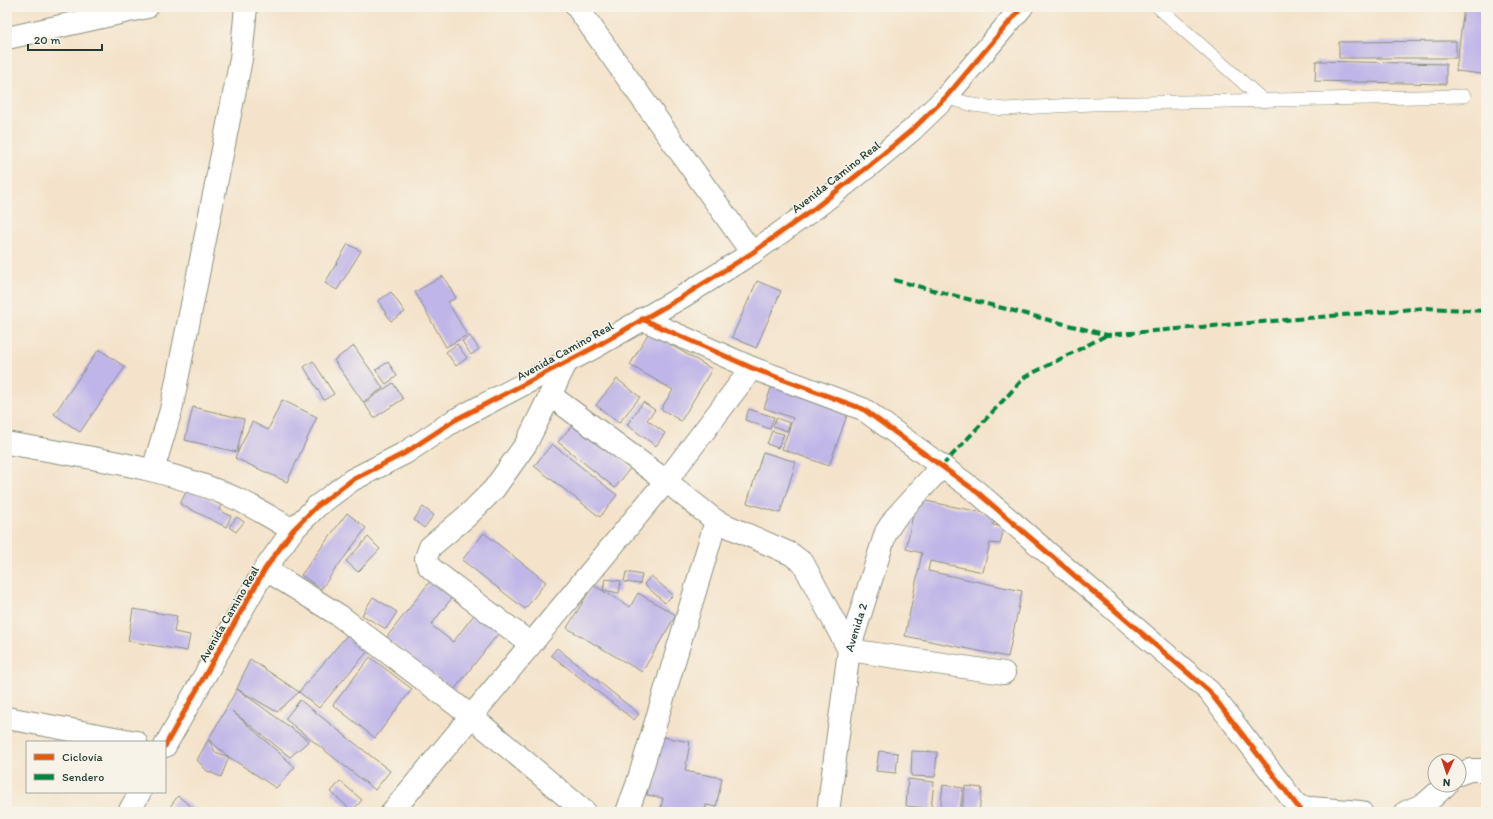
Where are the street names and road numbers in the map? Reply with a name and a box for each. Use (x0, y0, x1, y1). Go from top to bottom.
street label: Avenida Camino Real (789, 138, 883, 216)
street label: Avenida Camino Real (514, 318, 616, 383)
street label: Avenida Camino Real (196, 563, 262, 664)
street label: Avenida 2 (842, 601, 870, 653)

